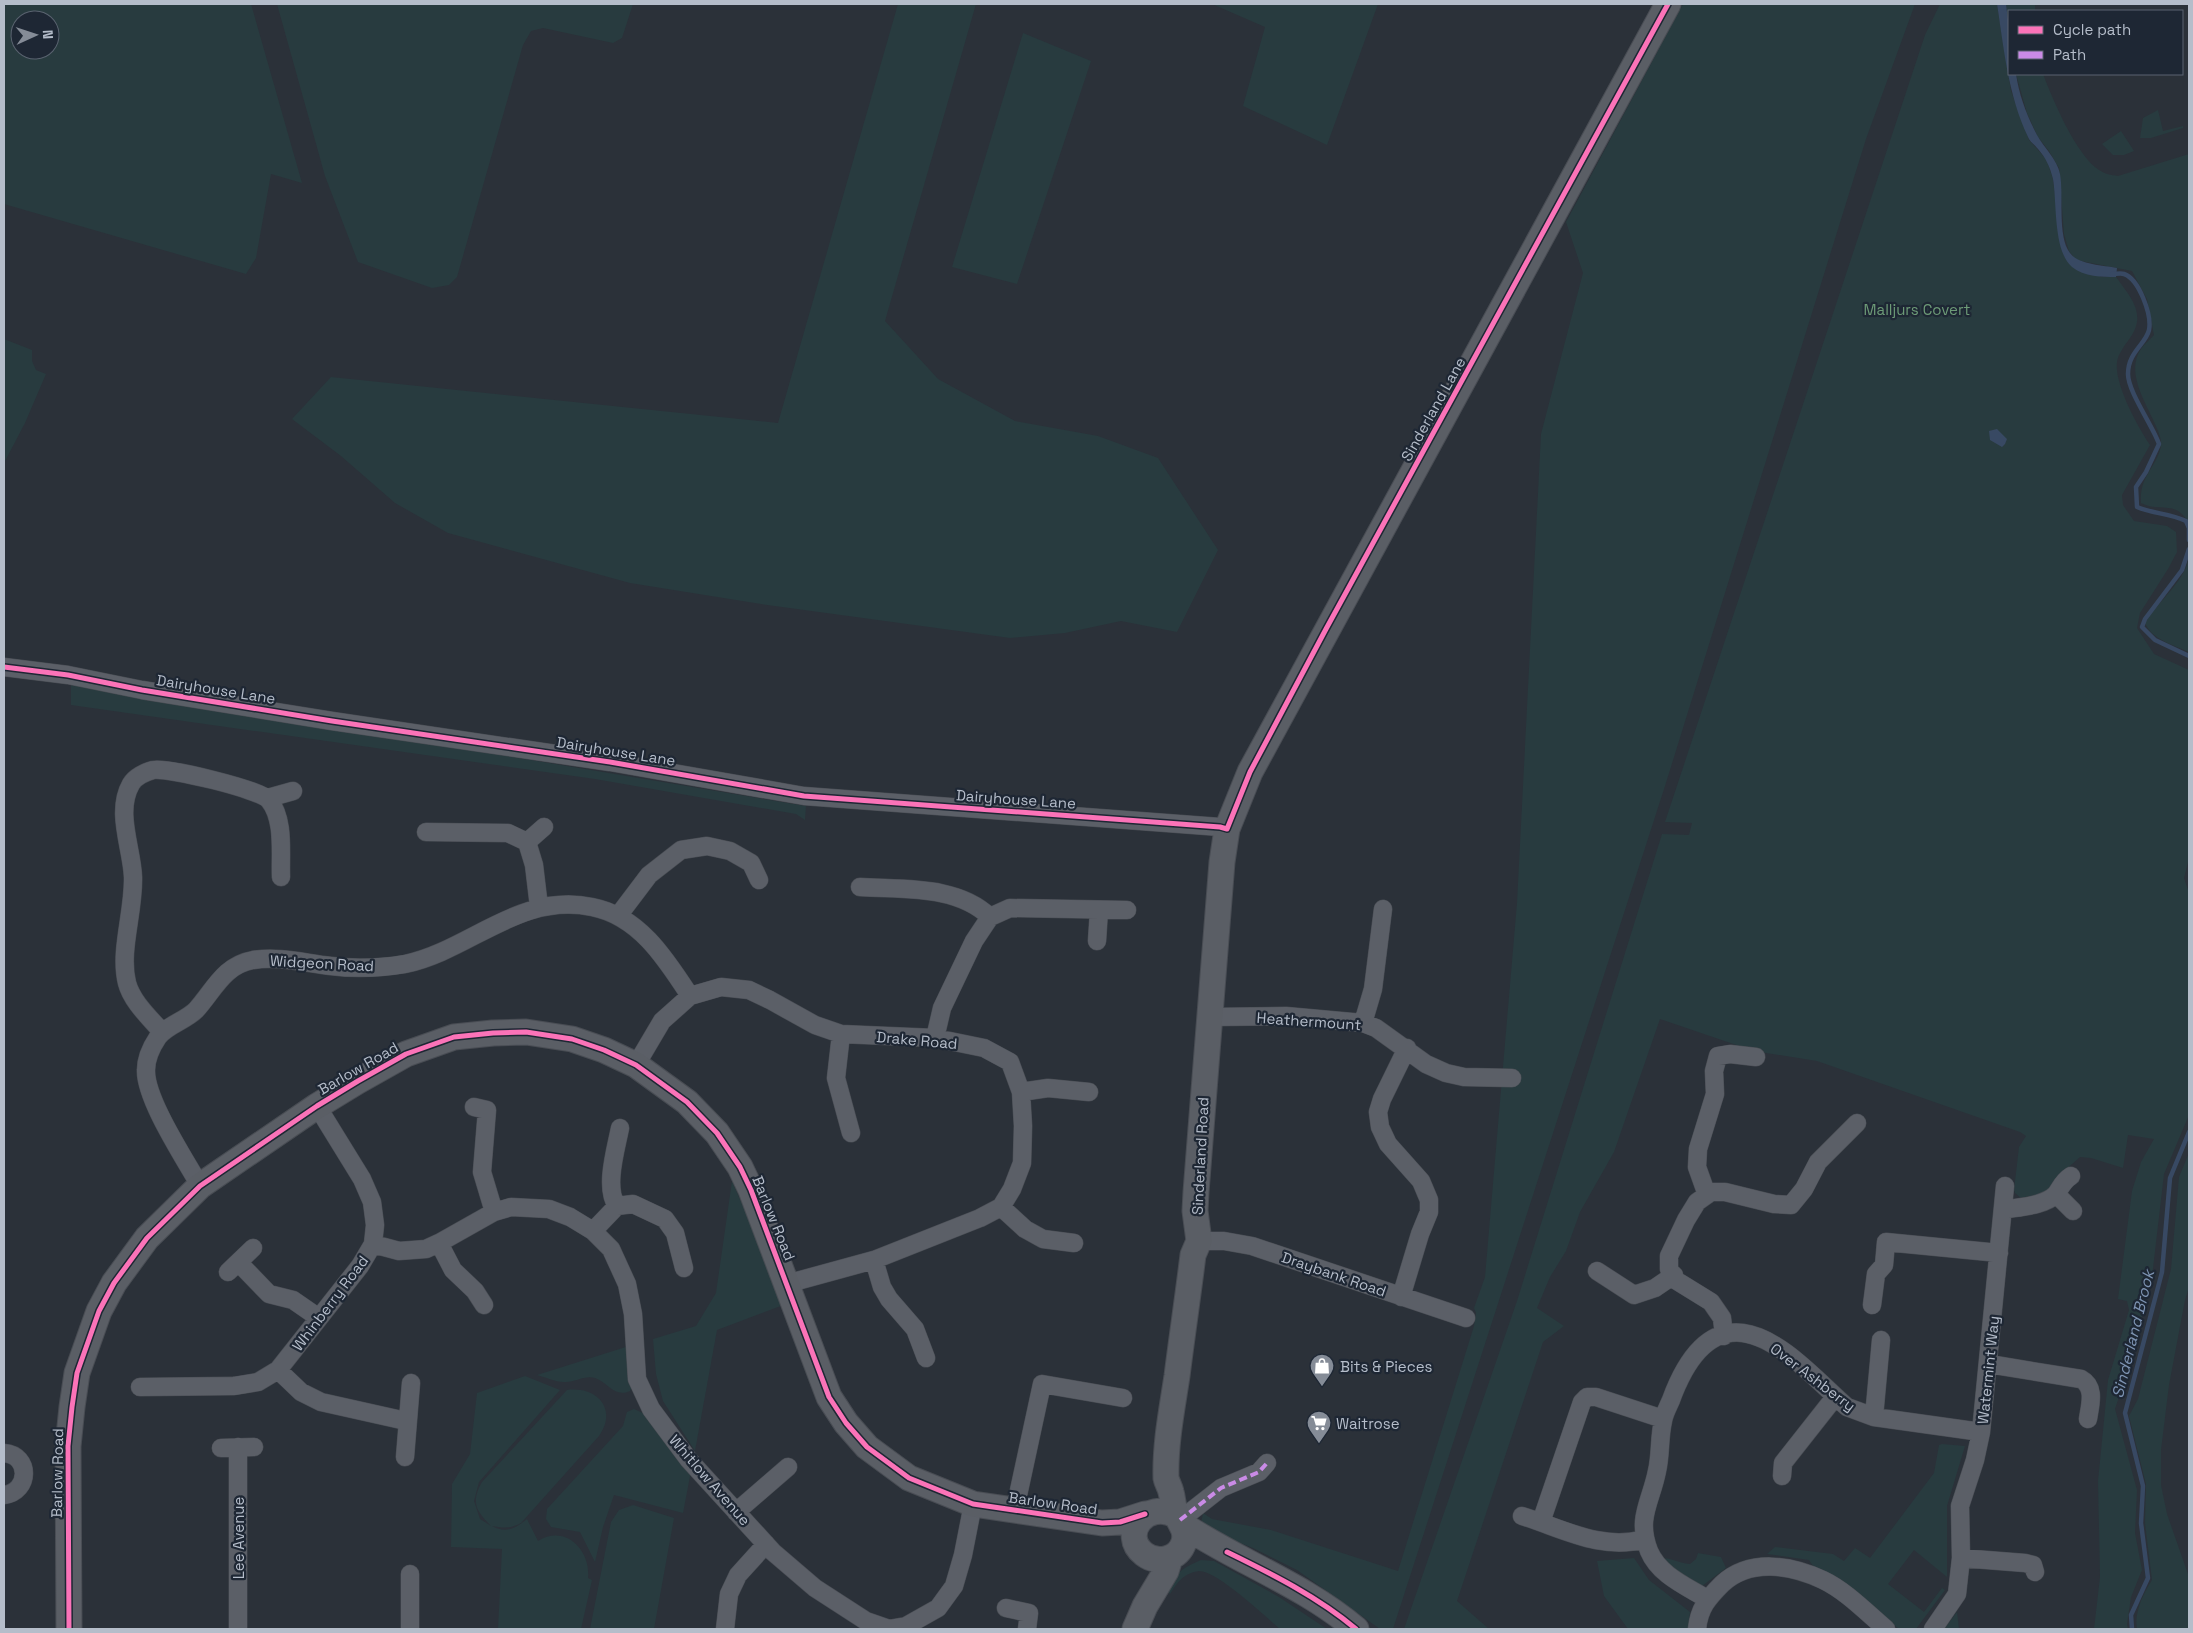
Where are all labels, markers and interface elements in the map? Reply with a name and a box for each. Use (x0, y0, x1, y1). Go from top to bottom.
north arrow (10, 10, 60, 60)
legend (2008, 10, 2183, 75)
text: Cycle path (2053, 20, 2131, 39)
text: N (39, 29, 57, 39)
text: Path (2053, 45, 2086, 64)
park label: Malljurs Covert (1864, 300, 1971, 319)
street label: Sinderland Lane (1397, 353, 1470, 464)
street label: Dairyhouse Lane (155, 670, 277, 708)
street label: Dairyhouse Lane (555, 732, 677, 770)
street label: Dairyhouse Lane (955, 785, 1077, 813)
street label: Widgeon Road (270, 951, 374, 975)
street label: Heathermount (1256, 1008, 1362, 1034)
street label: Drake Road (876, 1027, 958, 1053)
street label: Barlow Road (314, 1037, 402, 1099)
street label: Sinderland Road (1187, 1097, 1213, 1215)
street label: Barlow Road (748, 1173, 800, 1263)
street label: Draybank Road (1279, 1247, 1389, 1301)
street label: Whinberry Road (288, 1251, 372, 1355)
water label: Sinderland Brook (2107, 1265, 2160, 1400)
street label: Watermint Way (1973, 1315, 2003, 1425)
street label: Over Ashberry (1767, 1339, 1859, 1415)
shop icon: Bits & Pieces (1309, 1353, 1335, 1387)
place label: Bits & Pieces (1340, 1357, 1433, 1376)
supermarket icon: Waitrose (1306, 1410, 1332, 1444)
place label: Waitrose (1336, 1414, 1400, 1433)
street label: Barlow Road (47, 1428, 67, 1518)
street label: Whitlow Avenue (665, 1431, 755, 1529)
street label: Barlow Road (1007, 1487, 1099, 1519)
street label: Lee Avenue (229, 1497, 248, 1579)

